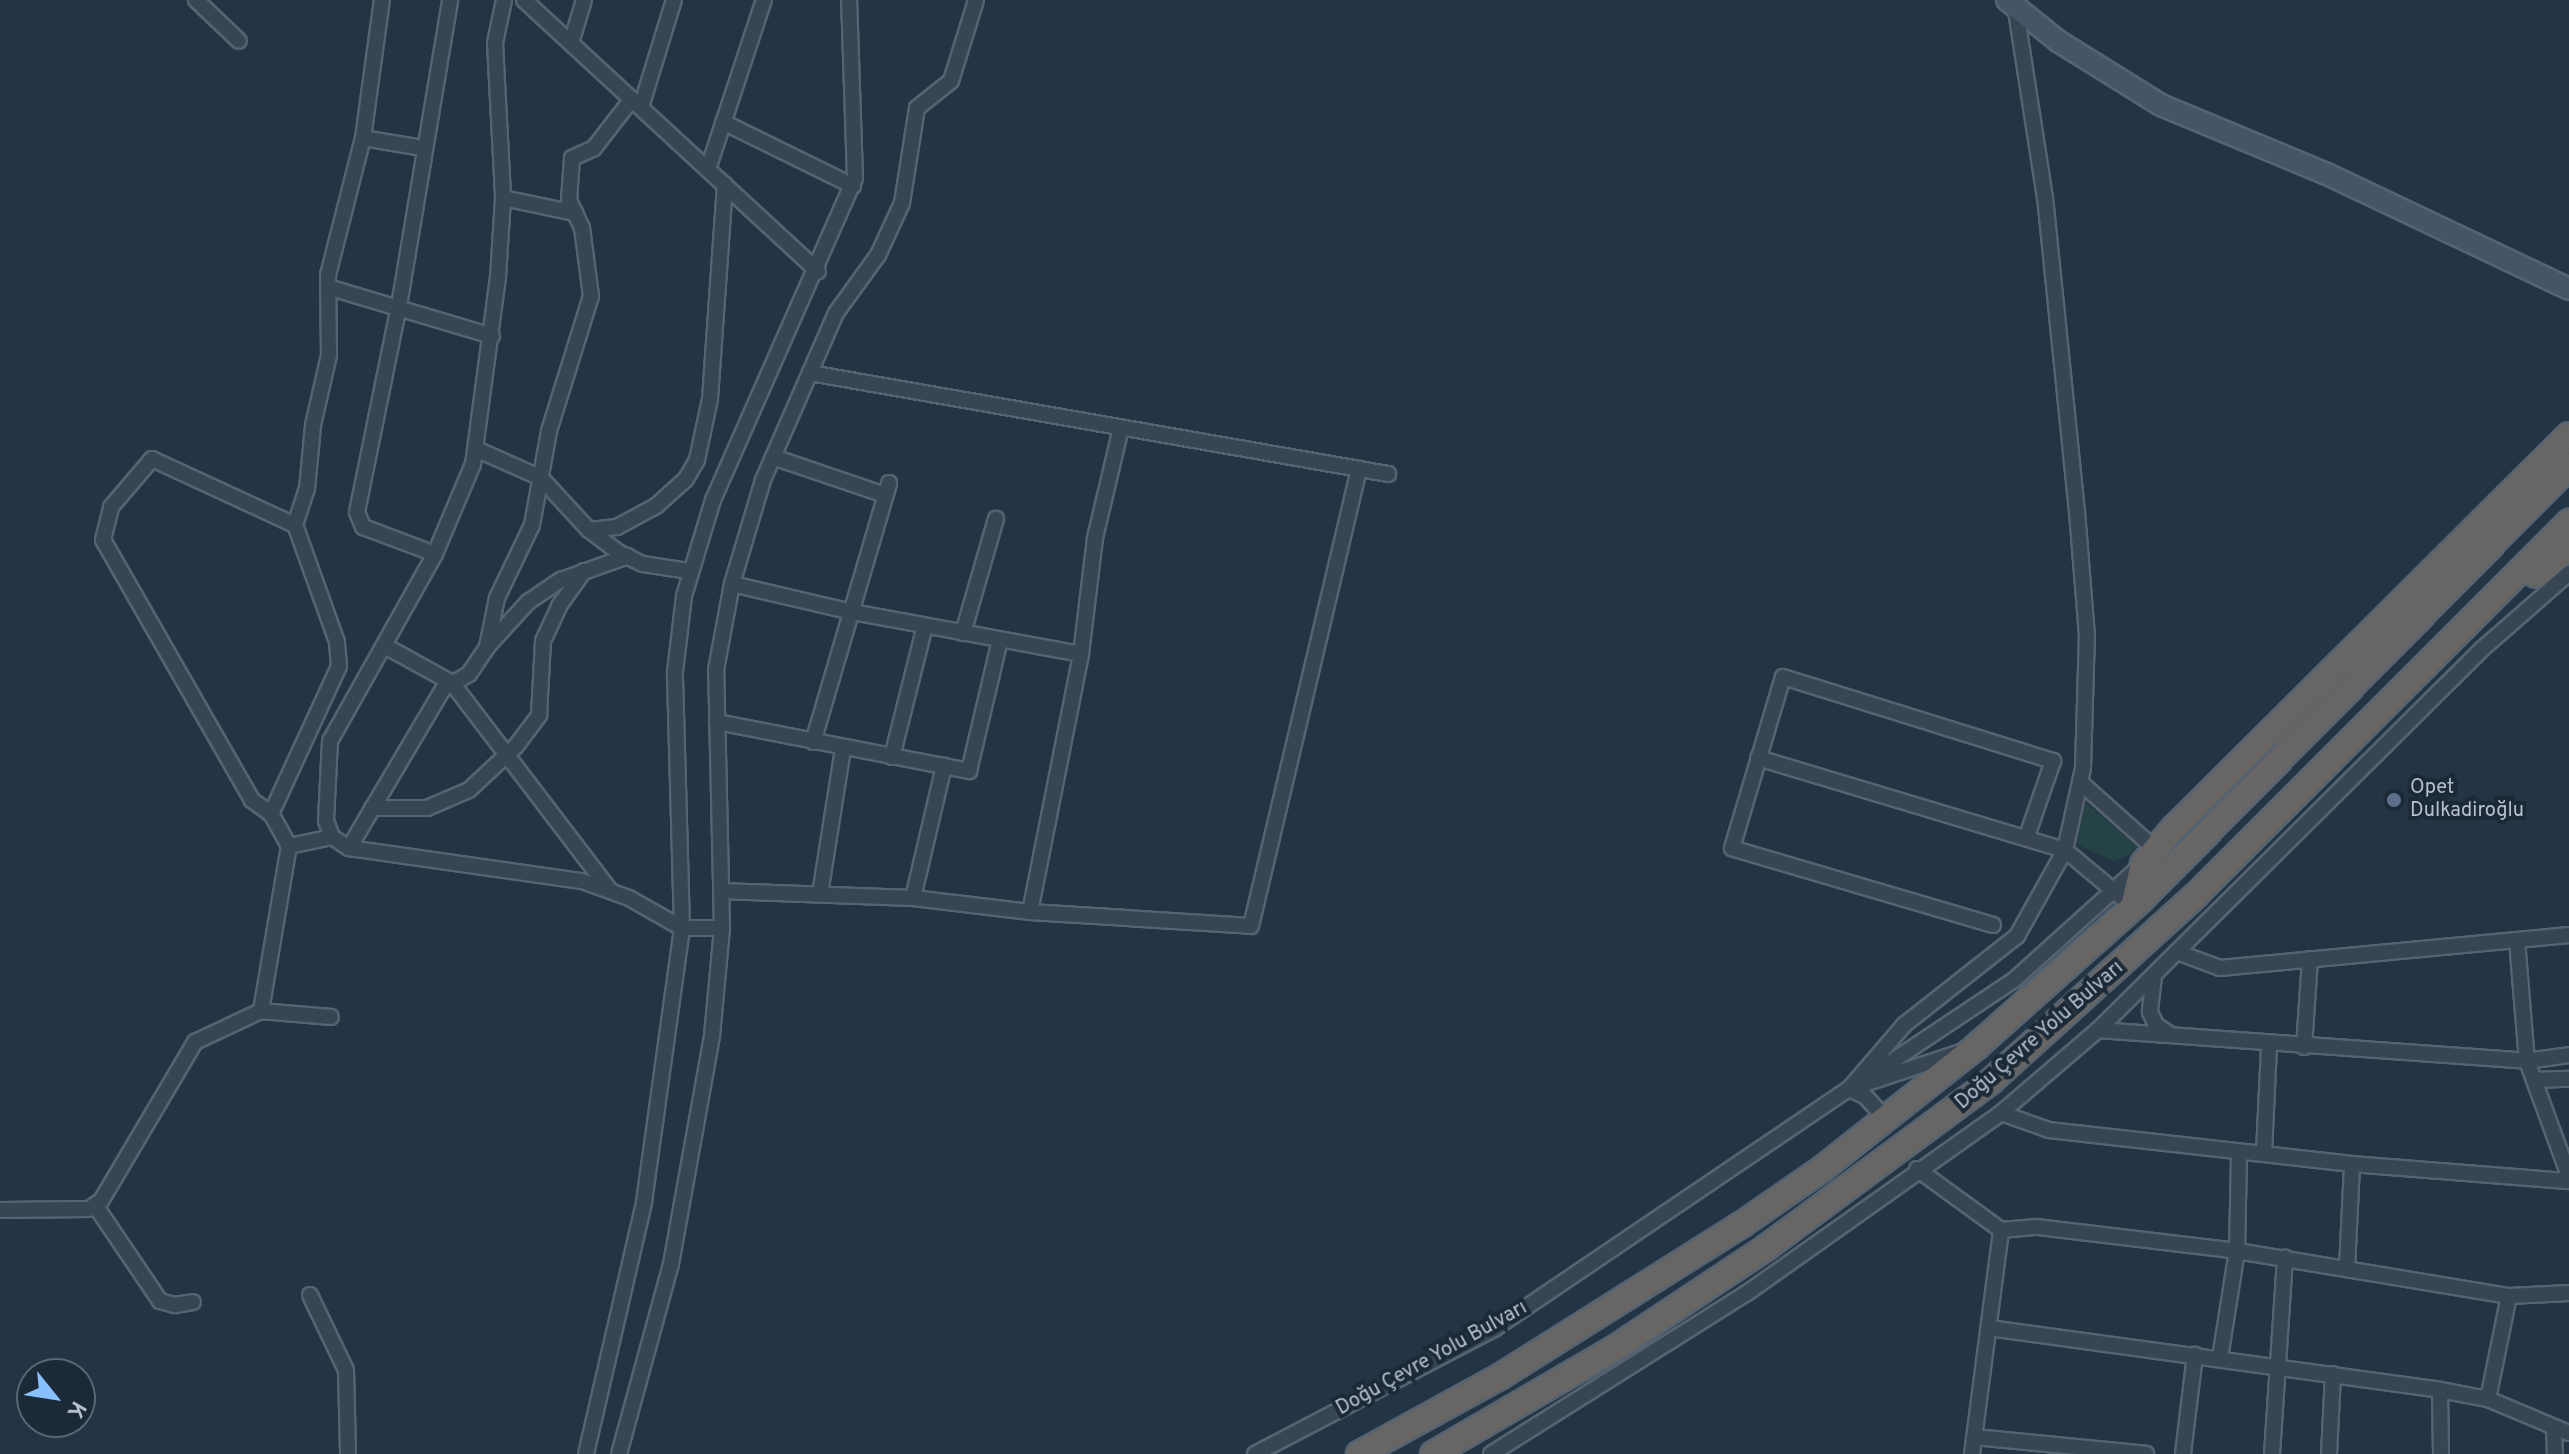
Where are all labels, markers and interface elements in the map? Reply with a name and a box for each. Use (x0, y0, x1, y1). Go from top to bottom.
place label: Opet Dulkadiroğlu (2410, 776, 2524, 823)
marker: Opet Dulkadiroğlu (2385, 791, 2403, 809)
street label: Doğu Çevre Yolu Bulvarı (1951, 956, 2129, 1116)
street label: Doğu Çevre Yolu Bulvarı (1332, 1296, 1532, 1422)
north arrow (16, 1358, 96, 1438)
text: K (60, 1396, 91, 1423)

